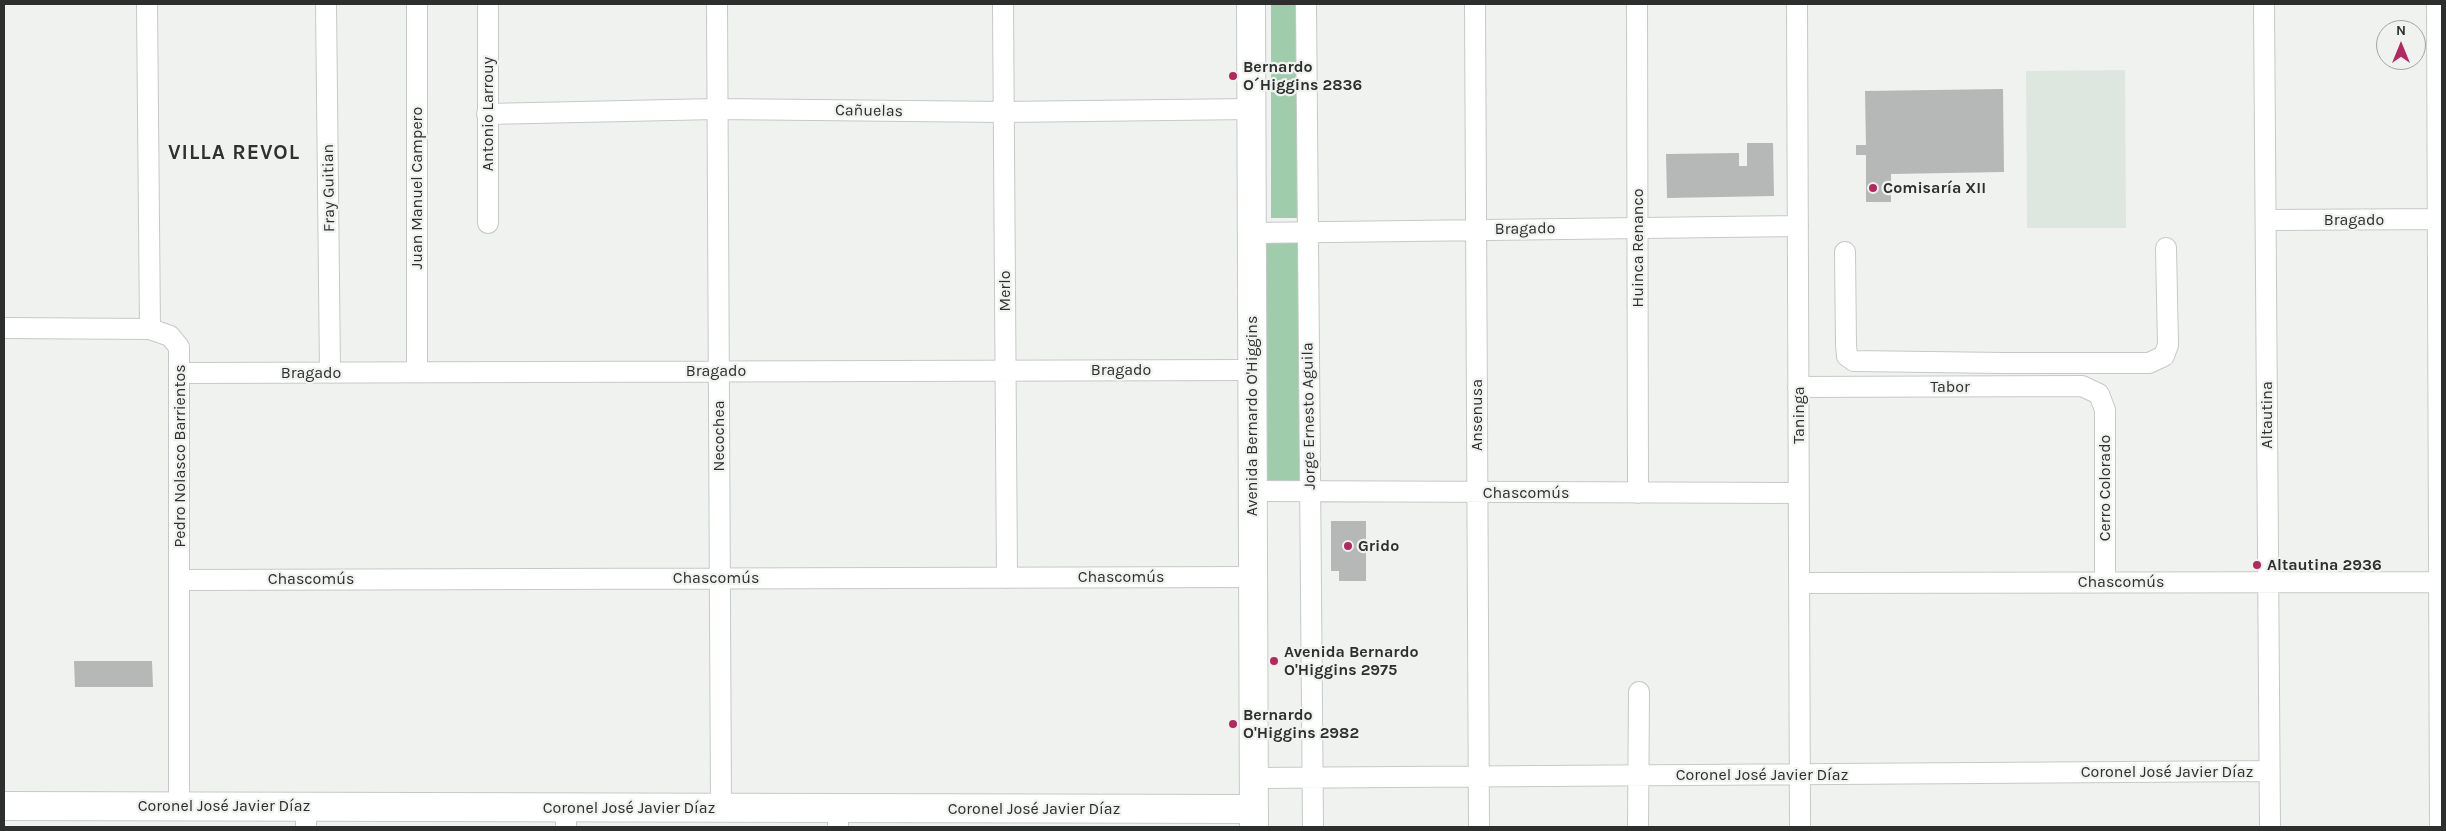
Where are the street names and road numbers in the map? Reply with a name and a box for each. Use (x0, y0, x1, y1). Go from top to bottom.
street label: Antonio Larrouy (478, 57, 498, 171)
street label: Cañuelas (835, 101, 903, 121)
street label: Juan Manuel Campero (407, 107, 427, 269)
street label: Fray Guitian (319, 144, 339, 232)
street label: Huinca Renanco (1628, 189, 1648, 307)
street label: Bragado (2324, 210, 2384, 230)
street label: Bragado (1495, 219, 1555, 239)
street label: Merlo (995, 271, 1015, 311)
street label: Avenida Bernardo O'Higgins (1242, 316, 1262, 516)
street label: Jorge Ernesto Aguila (1298, 342, 1320, 490)
street label: Bragado (1091, 360, 1151, 380)
street label: Bragado (686, 361, 746, 381)
street label: Bragado (281, 363, 341, 383)
street label: Pedro Nolasco Barrientos (170, 364, 190, 548)
street label: Tabor (1930, 377, 1970, 397)
street label: Ansenusa (1467, 379, 1487, 451)
street label: Altautina (2257, 381, 2277, 449)
street label: Taninga (1789, 386, 1809, 444)
street label: Necochea (709, 400, 729, 472)
street label: Cerro Colorado (2095, 435, 2115, 541)
street label: Chascomús (1483, 483, 1569, 503)
street label: Chascomús (1078, 567, 1164, 587)
street label: Chascomús (673, 568, 759, 588)
street label: Chascomús (268, 569, 354, 589)
street label: Chascomús (2078, 572, 2164, 592)
street label: Coronel José Javier Díaz (2081, 762, 2253, 782)
street label: Coronel José Javier Díaz (1676, 765, 1848, 785)
street label: Coronel José Javier Díaz (138, 796, 310, 816)
street label: Coronel José Javier Díaz (543, 798, 715, 818)
street label: Coronel José Javier Díaz (948, 799, 1120, 819)

